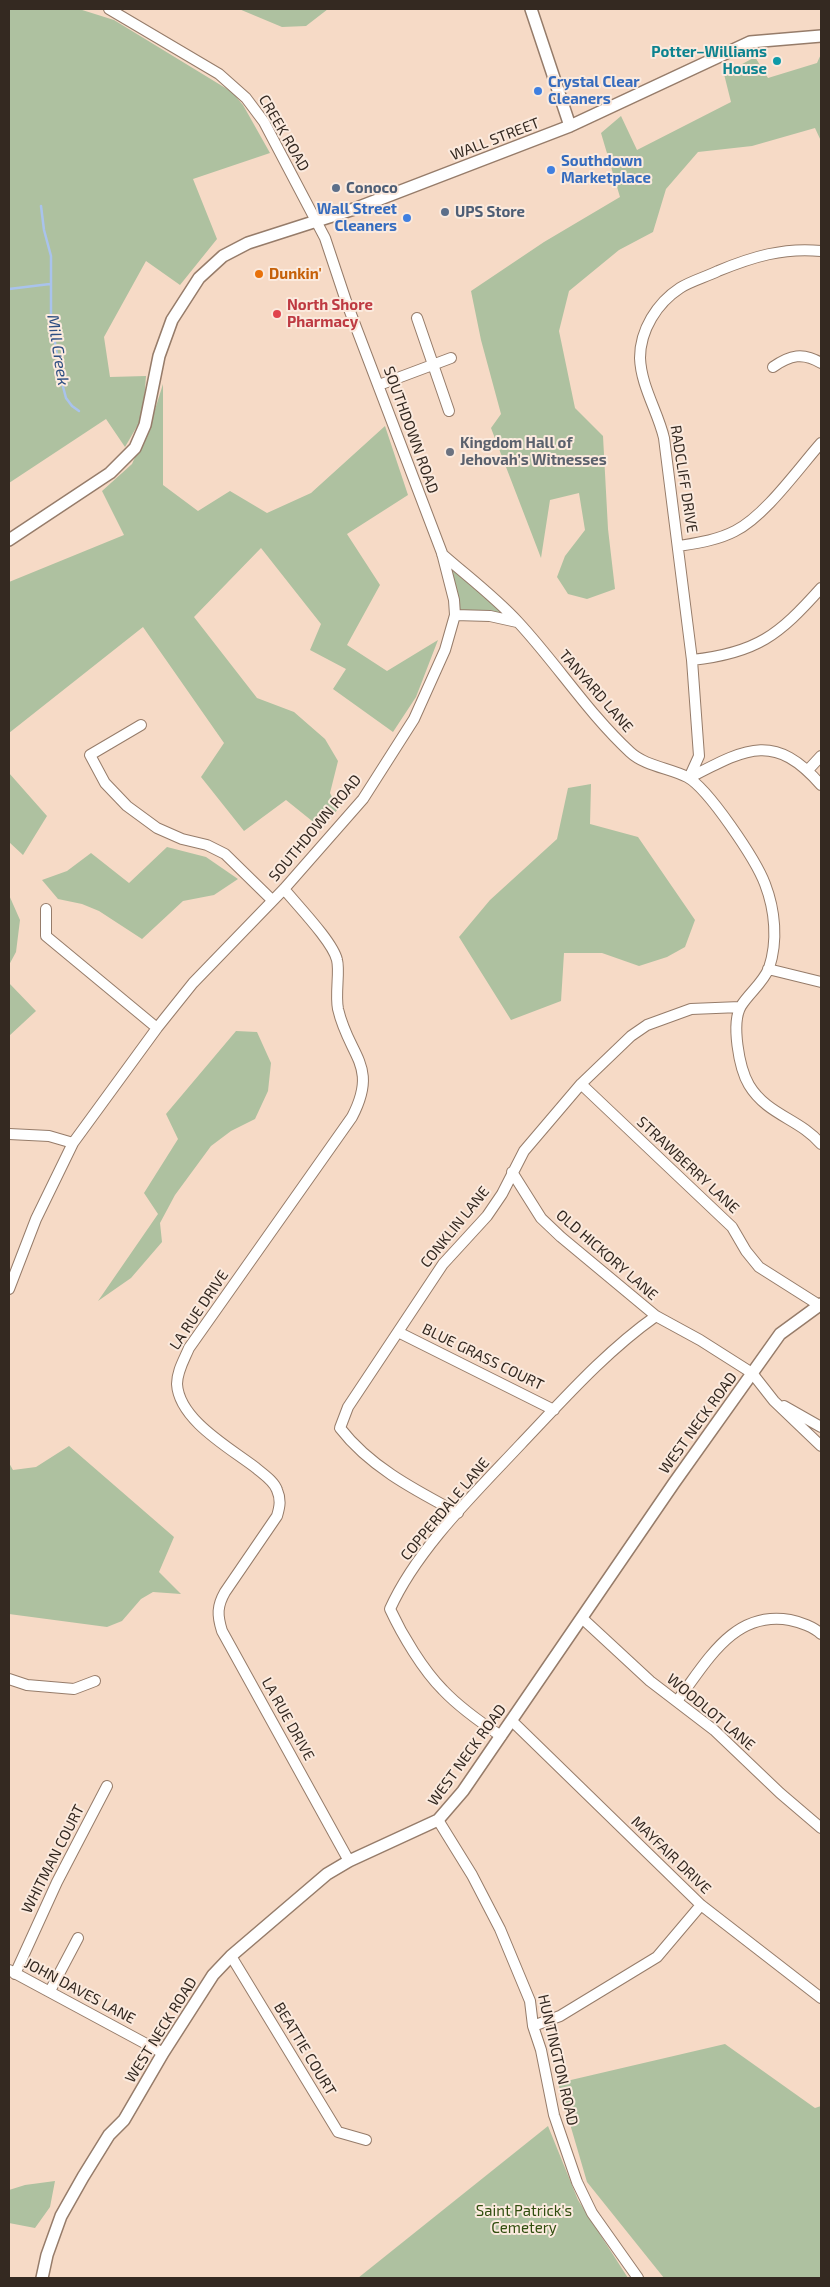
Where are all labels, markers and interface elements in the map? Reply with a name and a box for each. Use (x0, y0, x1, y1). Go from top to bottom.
place label: Potter–Williams House (651, 43, 767, 78)
marker: Potter–Williams House (771, 55, 783, 67)
place label: Crystal Clear Cleaners (548, 73, 640, 108)
marker: Crystal Clear Cleaners (532, 85, 544, 97)
street label: CREEK ROAD (255, 92, 313, 174)
street label: WALL STREET (448, 114, 542, 164)
place label: Southdown Marketplace (561, 152, 651, 187)
marker: Southdown Marketplace (545, 164, 557, 176)
place label: Conoco (346, 179, 398, 197)
marker: Conoco (330, 182, 342, 194)
place label: Wall Street Cleaners (317, 200, 397, 235)
place label: UPS Store (455, 203, 525, 221)
marker: UPS Store (439, 206, 451, 218)
marker: Wall Street Cleaners (401, 212, 413, 224)
place label: Dunkin' (269, 265, 322, 283)
marker: Dunkin' (253, 268, 265, 280)
place label: North Shore Pharmacy (287, 296, 373, 331)
marker: North Shore Pharmacy (271, 308, 283, 320)
water label: Mill Creek (43, 313, 73, 387)
street label: SOUTHDOWN ROAD (380, 364, 442, 496)
street label: RADCLIFF DRIVE (667, 424, 701, 534)
place label: Kingdom Hall of Jehovah’s Witnesses (460, 434, 607, 469)
marker: Kingdom Hall of Jehovah’s Witnesses (444, 446, 456, 458)
street label: TANYARD LANE (555, 646, 637, 736)
street label: SOUTHDOWN ROAD (265, 771, 365, 885)
street label: STRAWBERRY LANE (633, 1113, 743, 1217)
street label: CONKLIN LANE (417, 1183, 493, 1271)
street label: OLD HICKORY LANE (552, 1206, 662, 1304)
street label: LA RUE DRIVE (166, 1267, 232, 1353)
street label: BLUE GRASS COURT (419, 1320, 547, 1394)
street label: WEST NECK ROAD (655, 1369, 741, 1477)
street label: COPPERDALE LANE (397, 1454, 493, 1564)
street label: WOODLOT LANE (663, 1670, 759, 1754)
street label: LA RUE DRIVE (258, 1674, 318, 1764)
street label: WEST NECK ROAD (424, 1701, 510, 1809)
street label: WHITMAN COURT (18, 1802, 88, 1916)
street label: MAYFAIR DRIVE (627, 1812, 715, 1898)
street label: JOHN DAVES LANE (21, 1954, 139, 2028)
street label: WEST NECK ROAD (121, 1974, 201, 2086)
street label: HUNTINGTON ROAD (534, 1993, 582, 2127)
street label: BEATTIE COURT (270, 1999, 340, 2099)
park label: Saint Patrick's Cemetery (476, 2202, 572, 2237)

